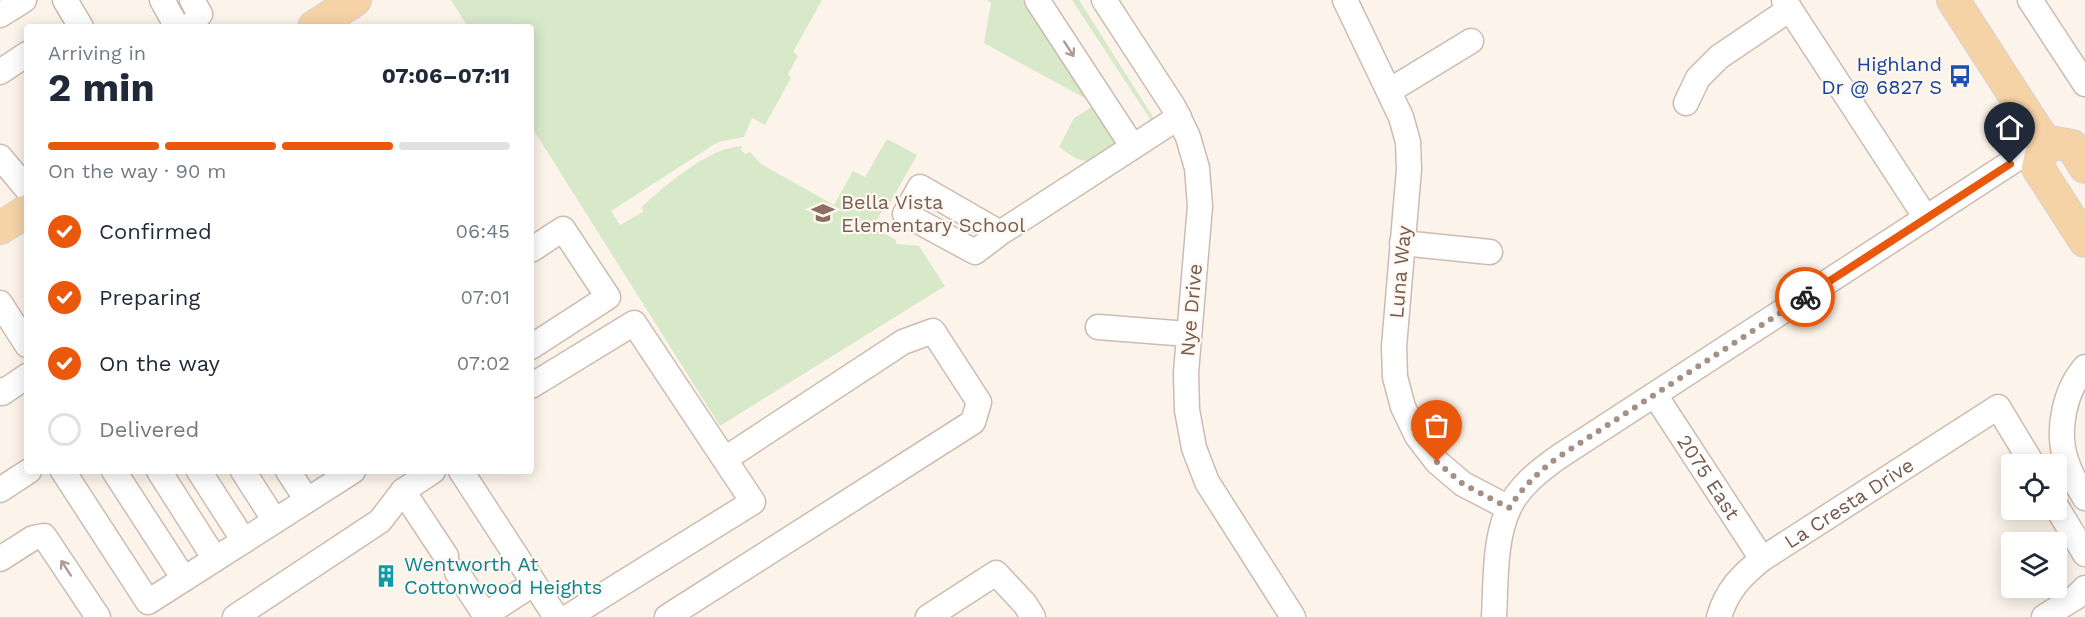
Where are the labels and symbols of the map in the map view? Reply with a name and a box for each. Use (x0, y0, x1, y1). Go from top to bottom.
one-way arrow (1064, 40, 1076, 57)
place label: Highland Dr @ 6827 S (1821, 52, 1942, 99)
bus stop icon: Highland Dr @ 6827 S (1947, 63, 1973, 89)
pin (1984, 102, 2035, 164)
place label: Bella Vista Elementary School (841, 190, 1025, 237)
school or university icon: Bella Vista Elementary School (810, 200, 836, 226)
street label: Luna Way (1384, 224, 1416, 319)
street label: Nye Drive (1175, 263, 1207, 357)
courier (1775, 267, 1835, 327)
pin (1411, 400, 1462, 462)
street label: 2075 East (1672, 430, 1745, 525)
street label: La Cresta Drive (1780, 452, 1918, 553)
place label: Wentworth At Cottonwood Heights (404, 552, 602, 599)
one-way arrow (60, 560, 72, 577)
building icon: Wentworth At Cottonwood Heights (373, 563, 399, 589)

